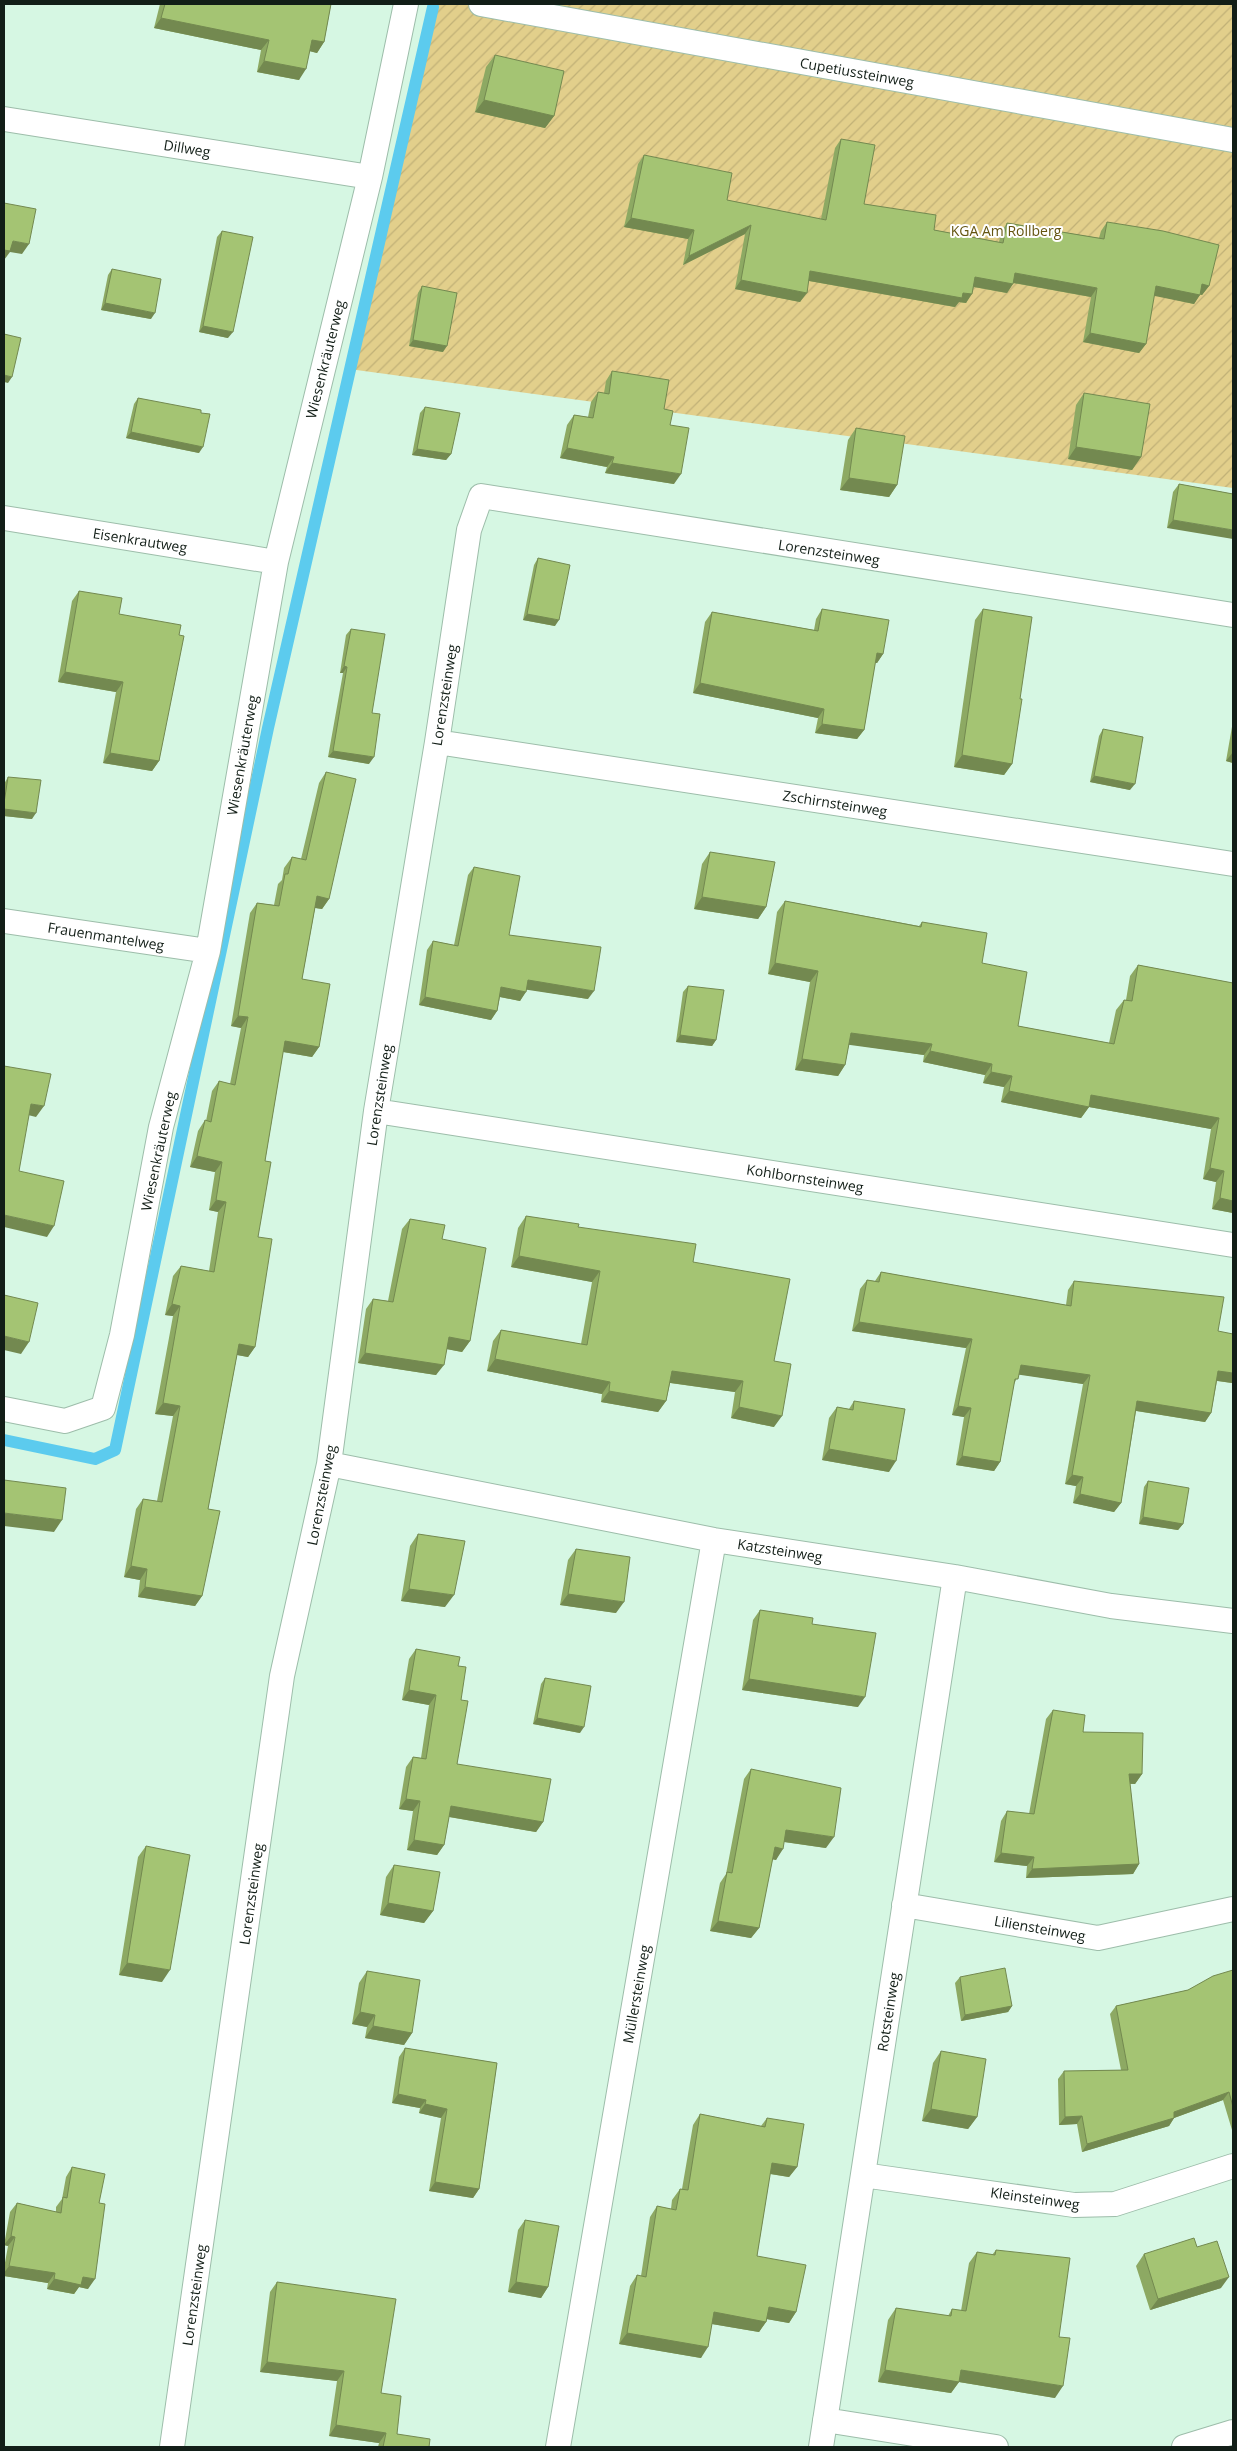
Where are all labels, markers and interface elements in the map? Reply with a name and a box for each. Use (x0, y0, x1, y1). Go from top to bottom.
street label: Cupetiussteinweg (798, 53, 916, 91)
street label: Dillweg (162, 135, 212, 161)
park label: KGA Am Rollberg (951, 221, 1062, 240)
street label: Wiesenkräuterweg (301, 297, 349, 420)
street label: Eisenkrautweg (92, 523, 189, 557)
street label: Lorenzsteinweg (777, 535, 881, 569)
street label: Lorenzsteinweg (427, 643, 461, 747)
street label: Wiesenkräuterweg (222, 693, 262, 817)
street label: Zschirnsteinweg (781, 785, 889, 821)
street label: Frauenmantelweg (46, 917, 166, 955)
street label: Lorenzsteinweg (362, 1043, 396, 1147)
street label: Wiesenkräuterweg (136, 1089, 180, 1213)
street label: Kohlbornsteinweg (745, 1159, 865, 1197)
street label: Lorenzsteinweg (302, 1443, 340, 1547)
street label: Katzsteinweg (736, 1534, 824, 1566)
street label: Lorenzsteinweg (234, 1842, 268, 1946)
street label: Liliensteinweg (993, 1911, 1087, 1945)
street label: Müllersteinweg (618, 1943, 654, 2045)
street label: Rotsteinweg (872, 1971, 904, 2053)
street label: Kleinsteinweg (989, 2182, 1081, 2214)
street label: Lorenzsteinweg (177, 2243, 211, 2347)

